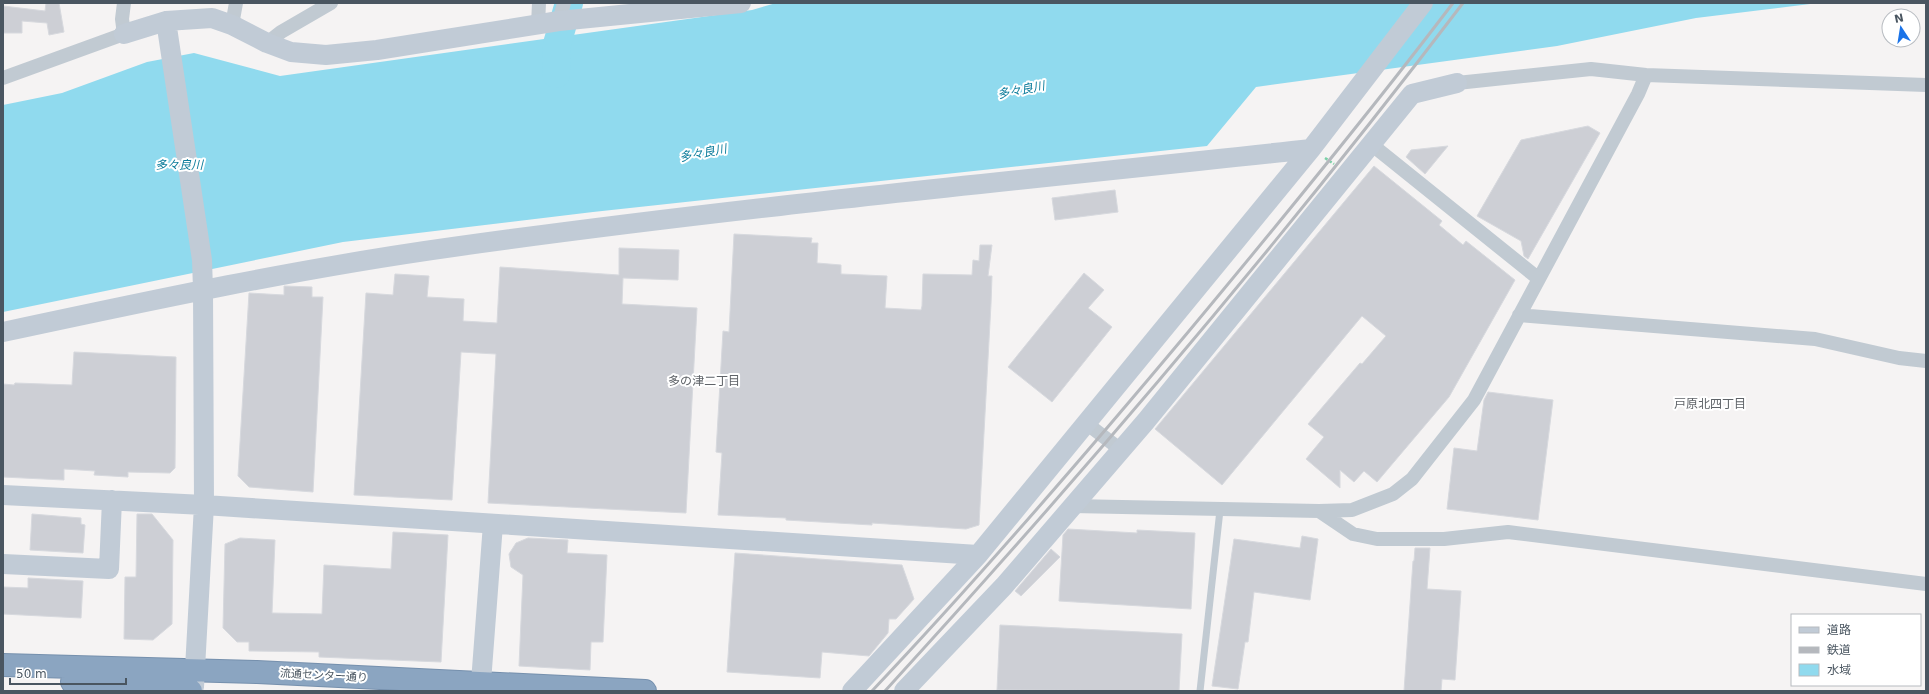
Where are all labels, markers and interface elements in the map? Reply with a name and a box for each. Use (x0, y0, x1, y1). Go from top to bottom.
north arrow (1881, 8, 1921, 48)
text: N (1893, 11, 1905, 26)
water label: 多々良川 (996, 78, 1048, 101)
water label: 多々良川 (678, 141, 730, 164)
water label: 多々良川 (155, 158, 205, 172)
district label: 多の津二丁目 (668, 374, 740, 388)
district label: 戸原北四丁目 (1674, 397, 1746, 411)
legend (1791, 614, 1921, 686)
text: 道路 (1827, 623, 1851, 637)
text: 鉄道 (1827, 643, 1851, 657)
scale bar (10, 660, 126, 686)
text: 水域 (1827, 663, 1851, 677)
text: 50 m (16, 667, 47, 681)
street label: 流通センター通り (280, 667, 368, 684)

